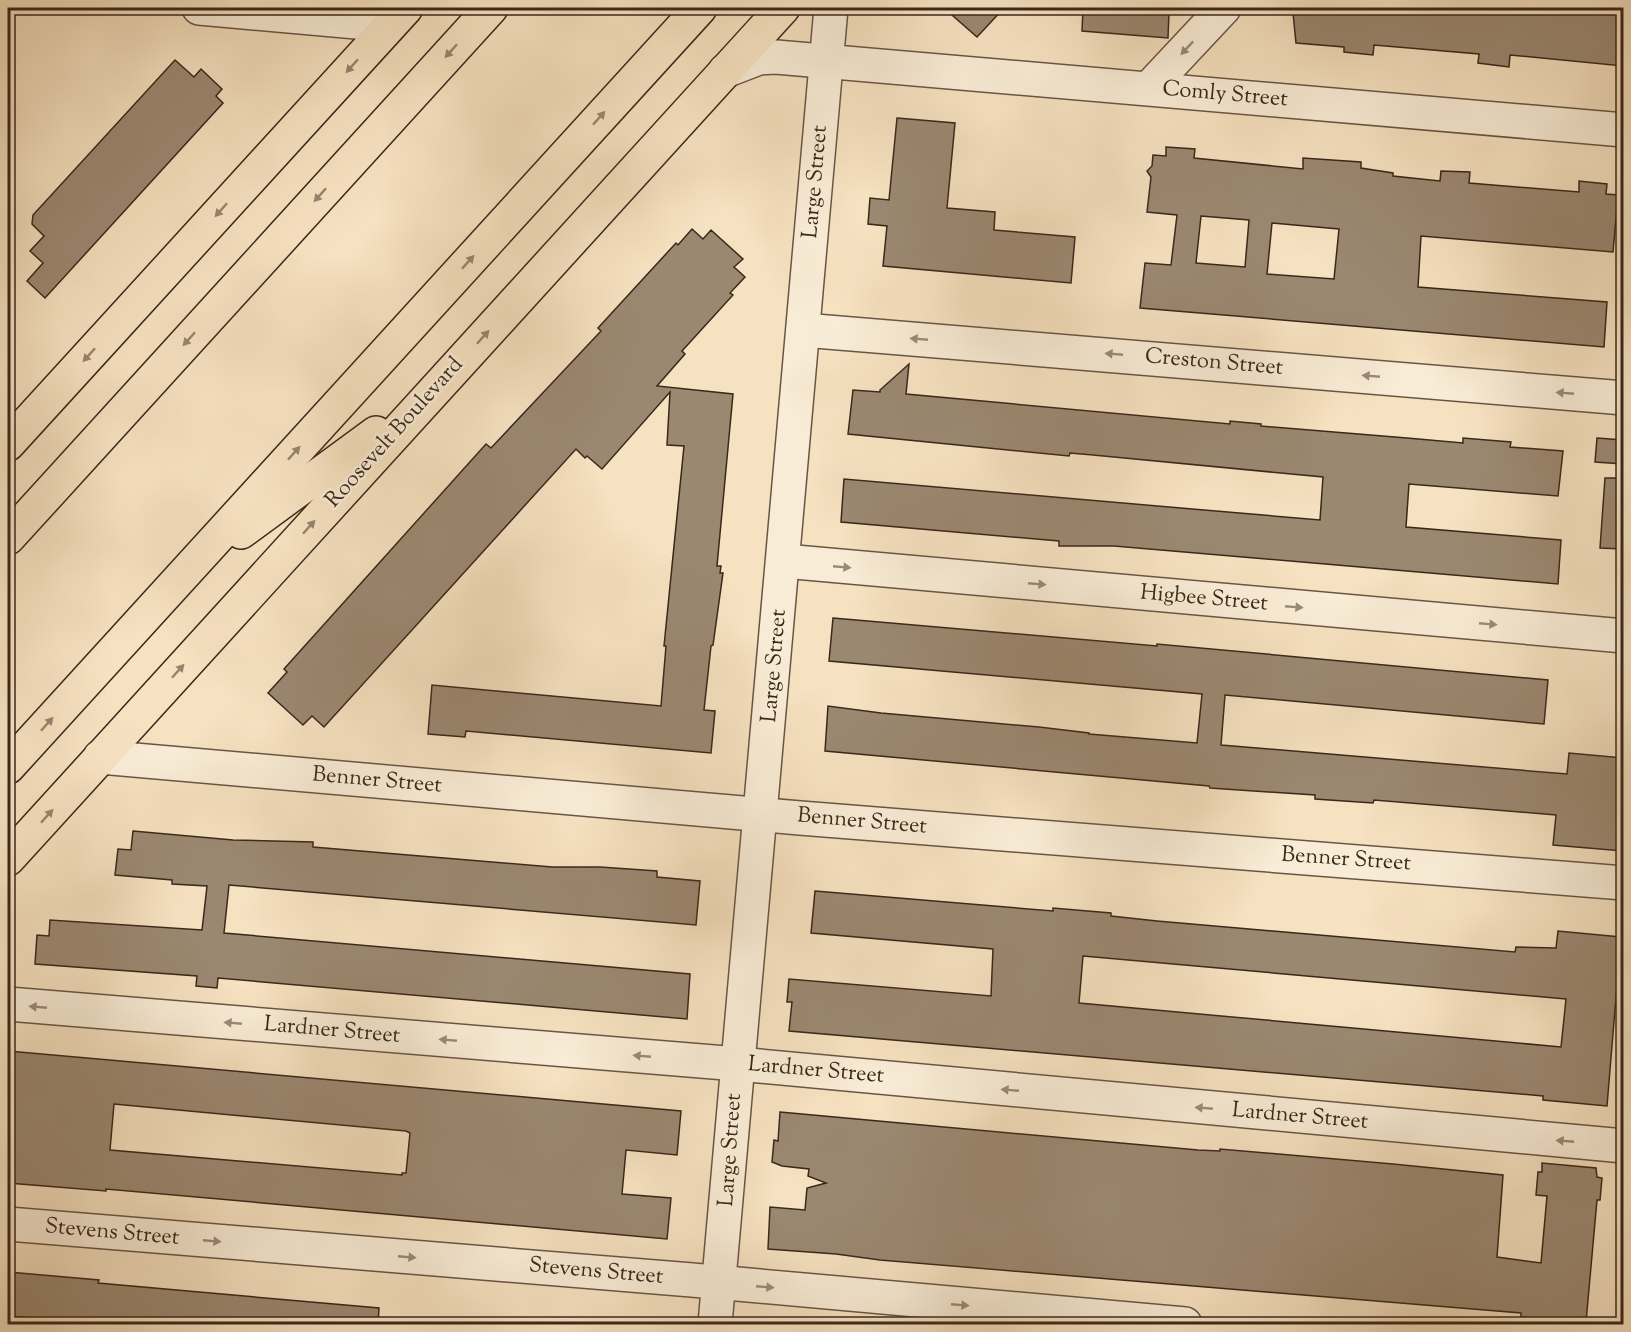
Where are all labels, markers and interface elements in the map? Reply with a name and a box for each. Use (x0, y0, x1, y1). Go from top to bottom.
one-way arrow (1181, 40, 1194, 55)
one-way arrow (445, 44, 459, 58)
one-way arrow (345, 59, 359, 74)
street label: Comly Street (1161, 74, 1289, 116)
one-way arrow (592, 111, 605, 126)
street label: Large Street (795, 123, 837, 240)
one-way arrow (314, 187, 327, 202)
one-way arrow (214, 203, 228, 218)
one-way arrow (461, 255, 474, 270)
one-way arrow (476, 329, 490, 344)
one-way arrow (183, 331, 196, 346)
one-way arrow (910, 334, 929, 344)
street label: Creston Street (1144, 341, 1285, 385)
one-way arrow (83, 347, 97, 361)
street label: Roosevelt Boulevard (318, 350, 472, 516)
one-way arrow (1104, 350, 1123, 359)
one-way arrow (1361, 372, 1380, 381)
one-way arrow (1556, 388, 1575, 398)
one-way arrow (287, 446, 300, 461)
one-way arrow (302, 520, 315, 535)
one-way arrow (833, 562, 852, 572)
street label: Higbee Street (1139, 577, 1270, 621)
one-way arrow (1027, 579, 1046, 589)
one-way arrow (1284, 602, 1303, 612)
street label: Large Street (754, 607, 796, 724)
one-way arrow (1478, 619, 1497, 629)
one-way arrow (171, 664, 185, 679)
one-way arrow (40, 717, 53, 732)
street label: Benner Street (311, 759, 444, 803)
street label: Benner Street (796, 800, 929, 844)
one-way arrow (40, 808, 54, 823)
street label: Benner Street (1280, 840, 1412, 881)
one-way arrow (29, 1002, 48, 1011)
street label: Lardner Street (263, 1009, 402, 1053)
one-way arrow (223, 1018, 242, 1027)
one-way arrow (438, 1035, 457, 1045)
street label: Lardner Street (747, 1049, 886, 1093)
one-way arrow (633, 1052, 652, 1061)
one-way arrow (1000, 1085, 1019, 1095)
street label: Large Street (711, 1092, 751, 1208)
street label: Lardner Street (1231, 1095, 1370, 1139)
one-way arrow (1194, 1103, 1213, 1113)
one-way arrow (1556, 1136, 1575, 1146)
street label: Stevens Street (43, 1211, 181, 1255)
one-way arrow (203, 1236, 222, 1246)
street label: Stevens Street (527, 1250, 665, 1294)
one-way arrow (397, 1252, 416, 1261)
one-way arrow (756, 1282, 775, 1292)
one-way arrow (950, 1300, 969, 1309)

